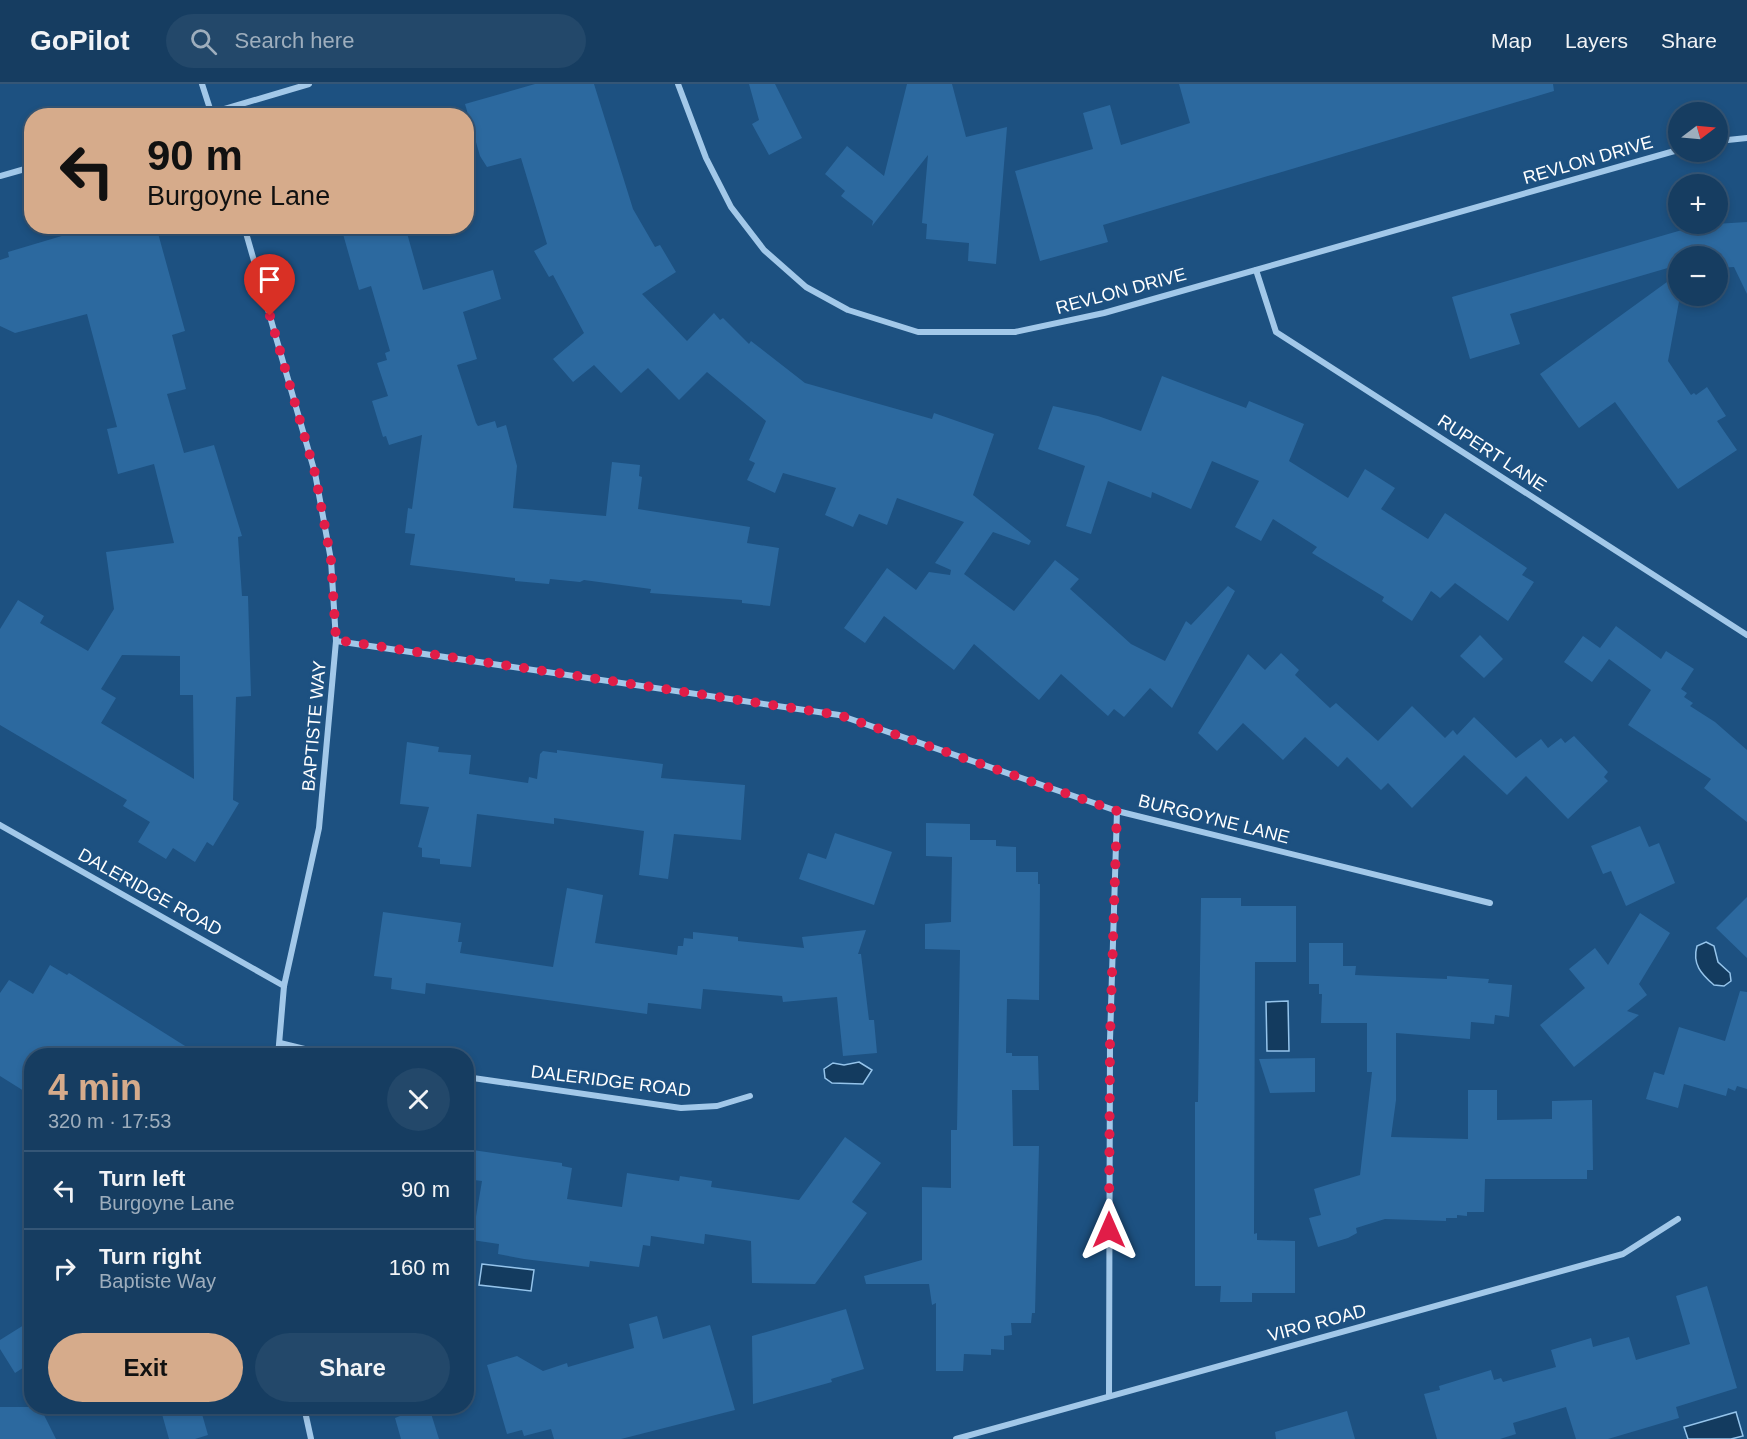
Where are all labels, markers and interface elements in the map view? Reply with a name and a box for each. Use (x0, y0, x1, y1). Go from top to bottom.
search box (166, 14, 586, 68)
text: GoPilot (30, 25, 130, 56)
icon: search (187, 25, 220, 58)
text: Search here (235, 28, 354, 53)
text: Map (1491, 29, 1532, 52)
text: Layers (1565, 29, 1628, 52)
text: Share (1661, 29, 1717, 52)
north arrow (1668, 102, 1728, 162)
map controls (1668, 102, 1728, 306)
icon: left (48, 132, 126, 210)
text: 90 m (147, 132, 243, 179)
street label: REVLON DRIVE (1521, 132, 1655, 188)
button: + (1668, 174, 1728, 234)
text: Burgoyne Lane (147, 181, 330, 211)
button: − (1668, 246, 1728, 306)
pin (244, 254, 295, 316)
icon: arrive (253, 263, 286, 296)
street label: REVLON DRIVE (1054, 264, 1188, 318)
street label: RUPERT LANE (1434, 410, 1550, 496)
street label: BAPTISTE WAY (298, 660, 330, 792)
street label: BURGOYNE LANE (1136, 791, 1292, 847)
street label: DALERIDGE ROAD (75, 844, 225, 940)
street label: DALERIDGE ROAD (530, 1061, 692, 1101)
text: 4 min (48, 1067, 142, 1108)
button: close (387, 1068, 450, 1131)
text: 320 m · 17:53 (48, 1110, 171, 1132)
text: Turn left (99, 1166, 185, 1191)
icon: left (48, 1174, 81, 1207)
text: 90 m (401, 1177, 450, 1202)
text: Burgoyne Lane (99, 1192, 235, 1214)
position arrow (1077, 1198, 1141, 1262)
text: Turn right (99, 1244, 201, 1269)
icon: right (48, 1252, 81, 1285)
text: 160 m (389, 1255, 450, 1280)
text: Baptiste Way (99, 1270, 216, 1292)
street label: VIRO ROAD (1266, 1300, 1368, 1346)
button: Exit (48, 1333, 243, 1402)
button: Share (255, 1333, 450, 1402)

